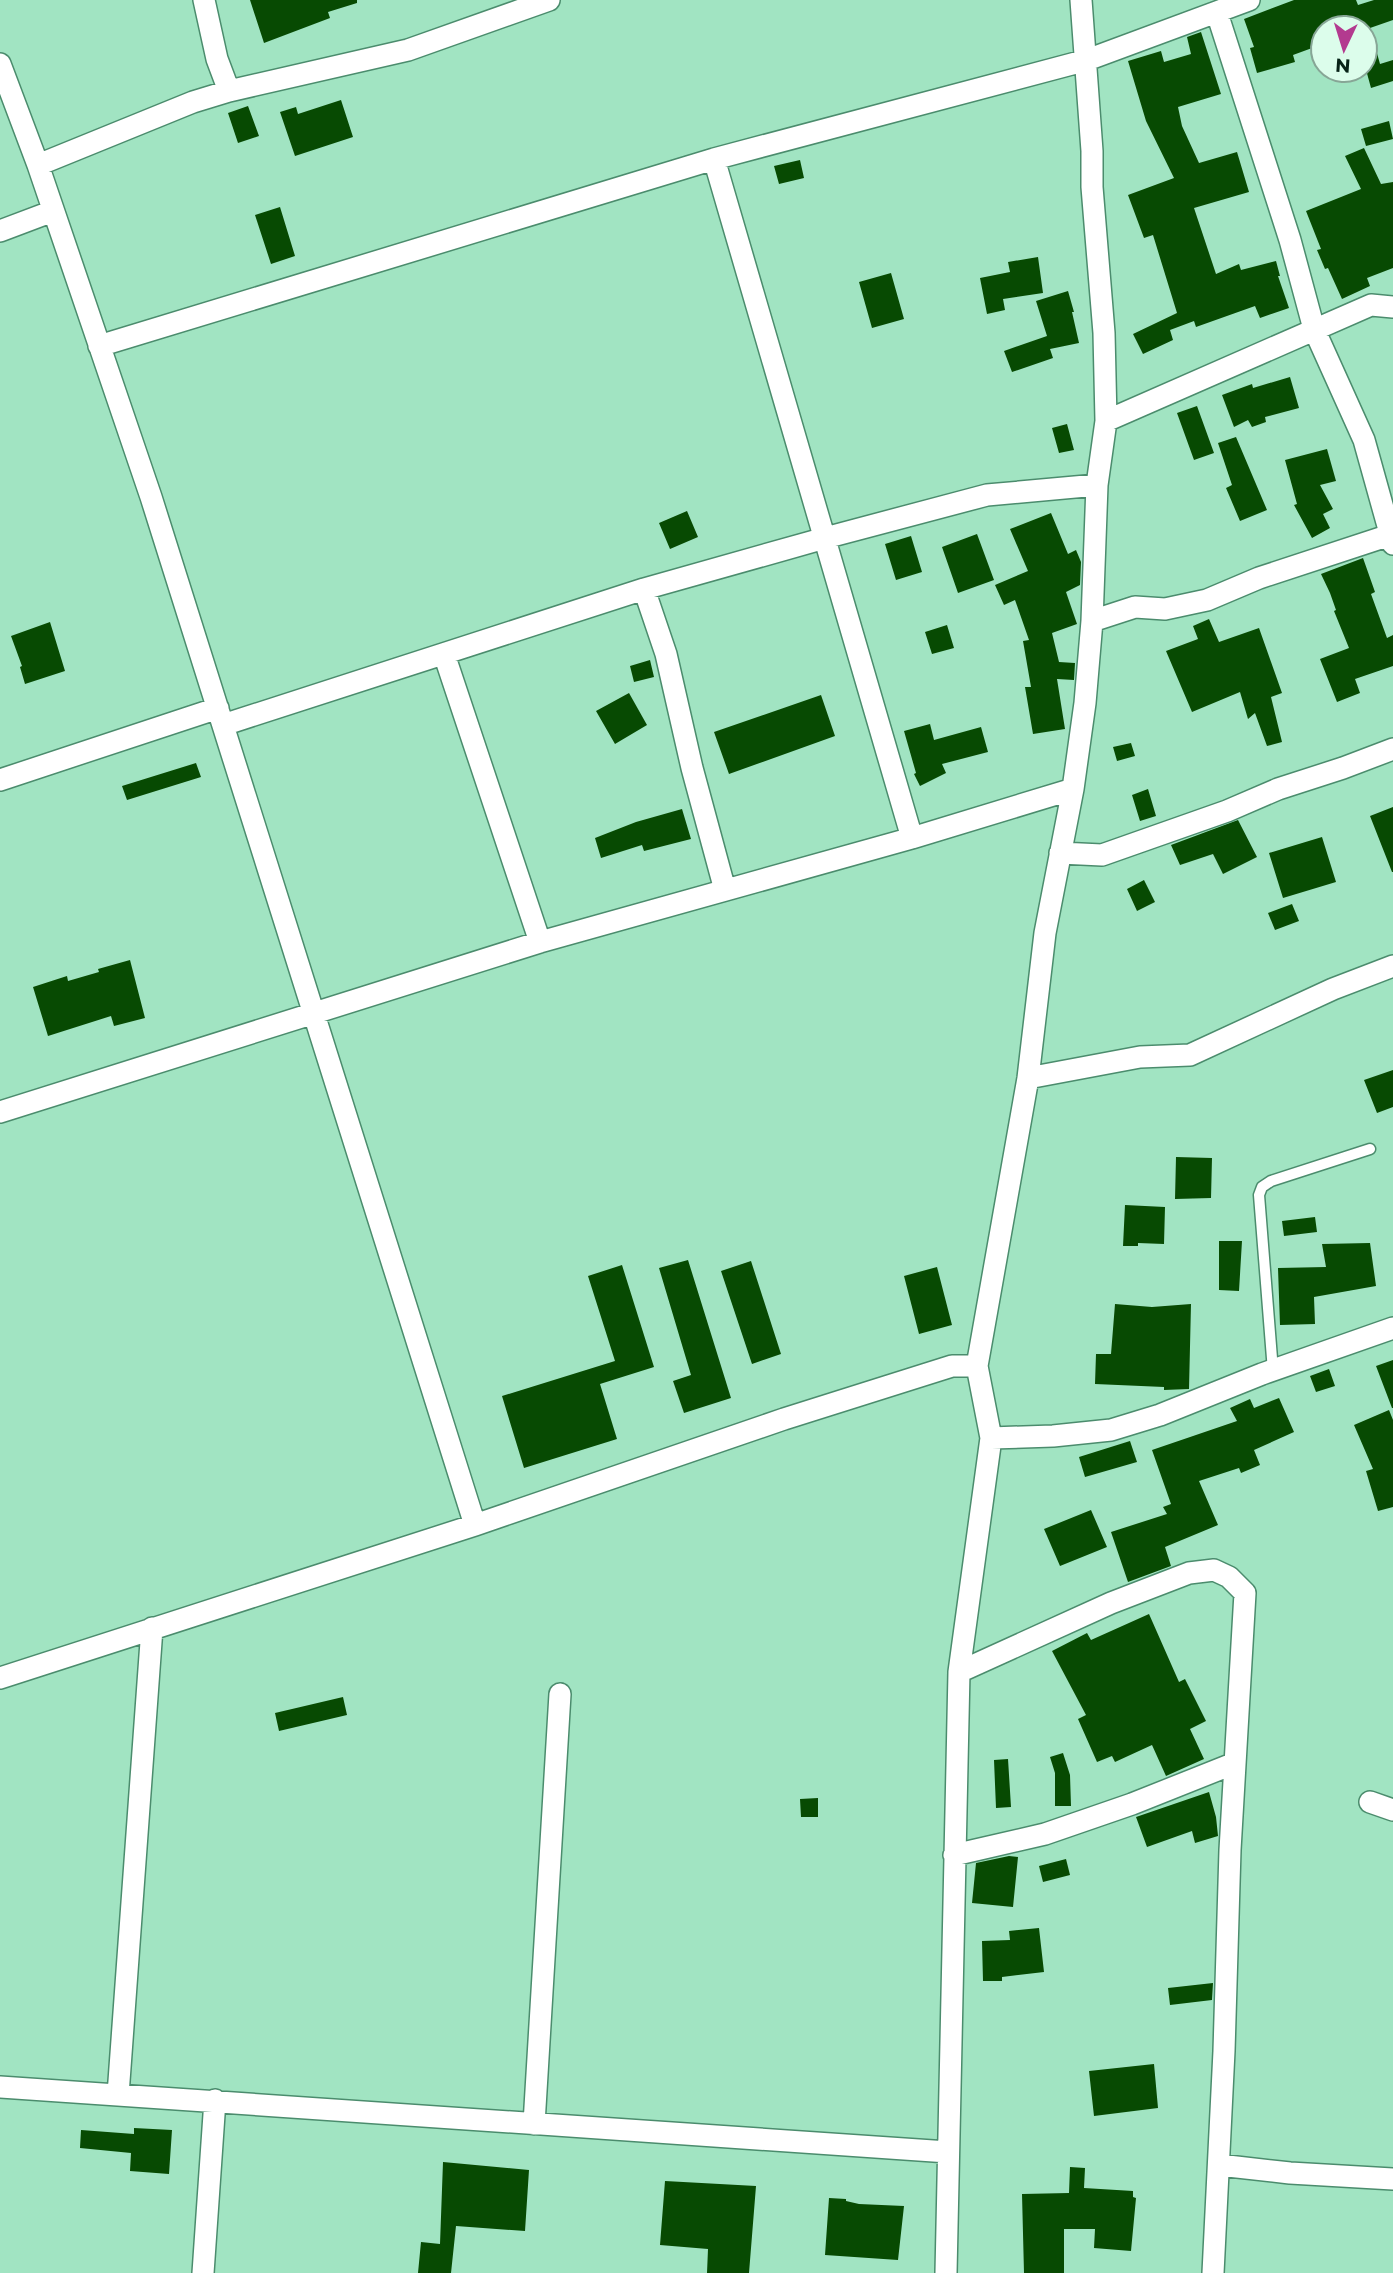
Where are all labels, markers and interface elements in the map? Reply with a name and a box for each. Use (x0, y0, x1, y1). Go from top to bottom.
north arrow (1309, 14, 1379, 84)
text: N (1334, 53, 1351, 77)

